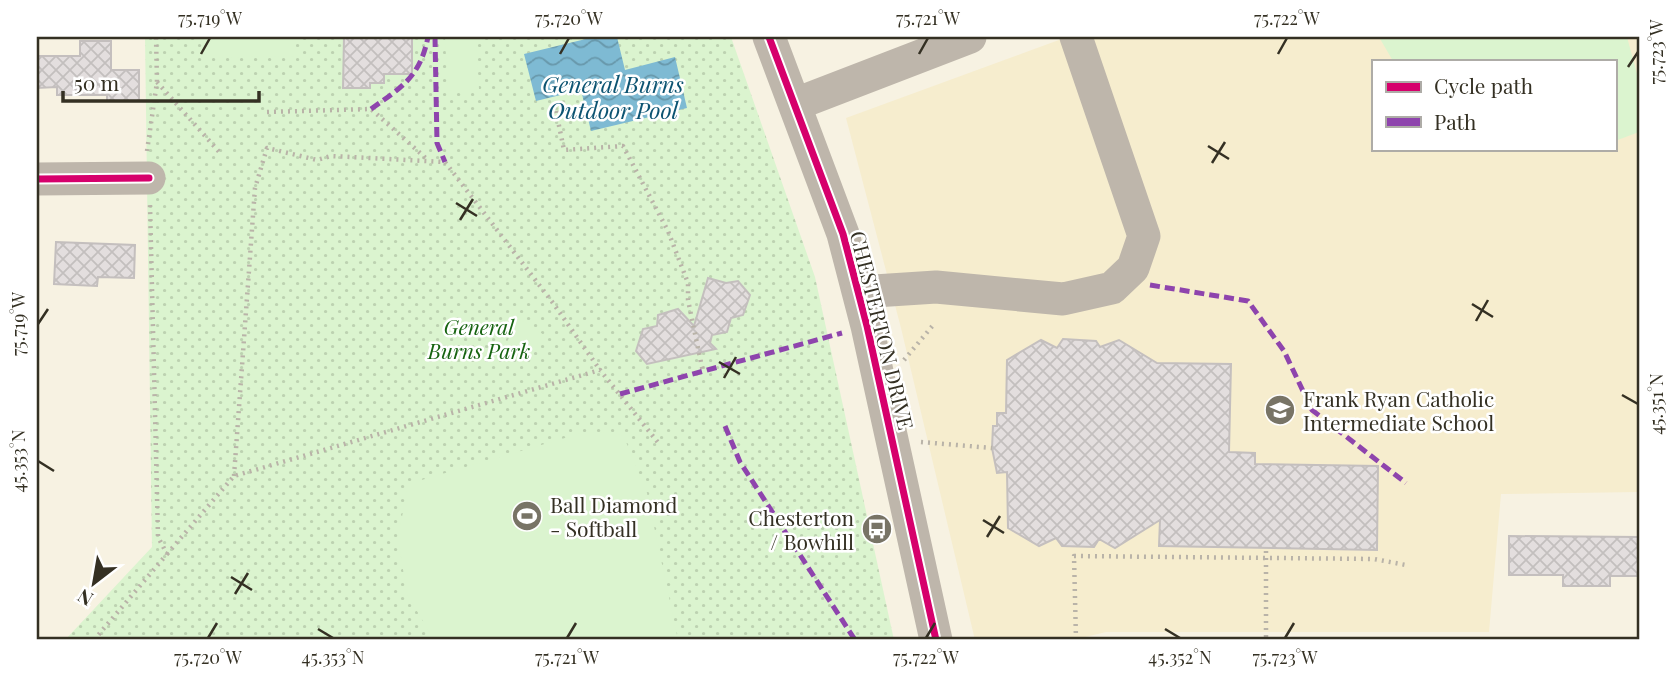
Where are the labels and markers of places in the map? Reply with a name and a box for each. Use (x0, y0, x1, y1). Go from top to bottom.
place label: Frank Ryan Catholic Intermediate School (1303, 384, 1494, 436)
school or university icon: Frank Ryan Catholic Intermediate School (1263, 393, 1297, 427)
place label: Ball Diamond - Softball (550, 490, 677, 542)
sports icon: Ball Diamond - Softball (510, 499, 544, 533)
place label: Chesterton / Bowhill (748, 503, 854, 555)
bus stop icon: Chesterton / Bowhill (860, 512, 894, 546)

